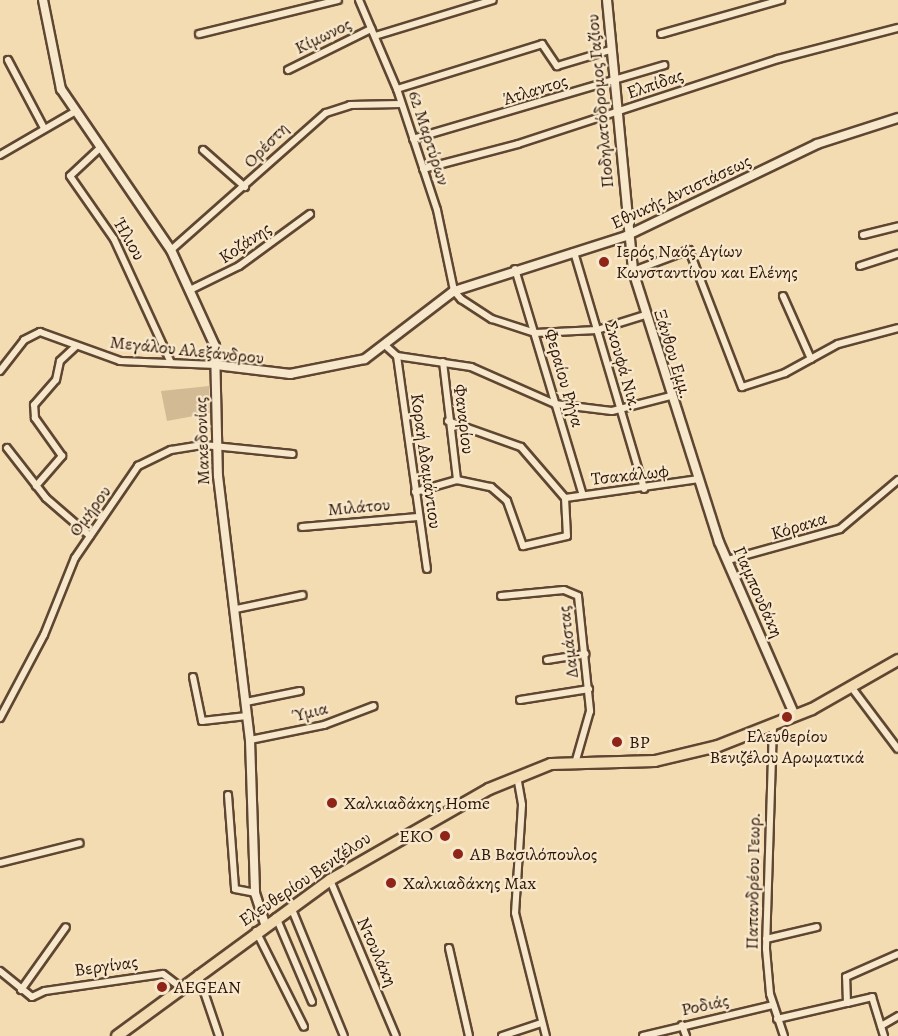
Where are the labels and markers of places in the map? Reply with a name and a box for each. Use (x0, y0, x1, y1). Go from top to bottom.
place label: Ιερός Ναός Αγίων Κωνσταντίνου και Ελένης (616, 241, 798, 284)
marker: Ιερός Ναός Αγίων Κωνσταντίνου και Ελένης (597, 255, 611, 269)
marker: Ελευθερίου Βενιζέλου Αρωματικά (780, 710, 794, 724)
place label: Ελευθερίου Βενιζέλου Αρωματικά (710, 726, 864, 768)
place label: BP (629, 731, 650, 753)
marker: BP (610, 735, 624, 749)
place label: Χαλκιαδάκης Home (344, 792, 490, 814)
marker: Χαλκιαδάκης Home (325, 796, 339, 810)
place label: EKO (399, 825, 433, 847)
marker: EKO (438, 829, 452, 843)
place label: ΑΒ Βασιλόπουλος (470, 843, 597, 865)
marker: ΑΒ Βασιλόπουλος (451, 847, 465, 861)
place label: Χαλκιαδάκης Max (403, 872, 536, 894)
marker: Χαλκιαδάκης Max (384, 876, 398, 890)
place label: AEGEAN (174, 976, 241, 998)
marker: AEGEAN (155, 980, 169, 994)

